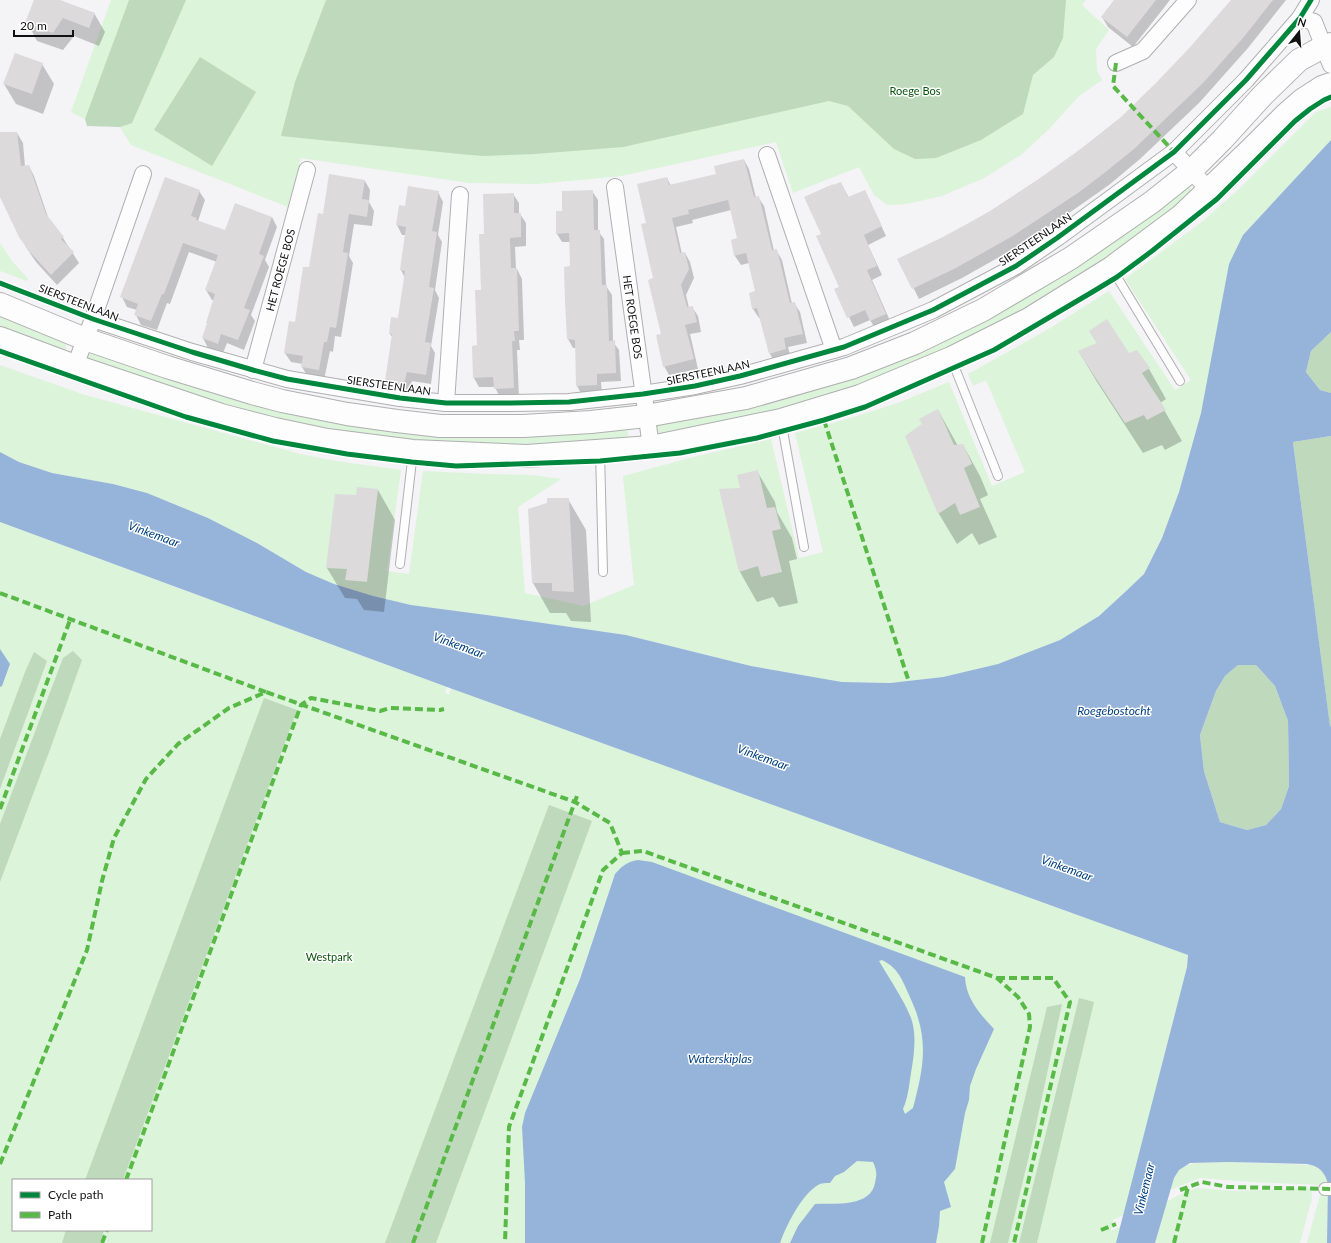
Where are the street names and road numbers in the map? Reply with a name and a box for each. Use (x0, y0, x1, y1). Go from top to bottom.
street label: SIERSTEENLAAN (996, 210, 1074, 268)
street label: HET ROEGE BOS (263, 227, 297, 313)
street label: HET ROEGE BOS (621, 274, 645, 360)
street label: SIERSTEENLAAN (37, 281, 121, 323)
street label: SIERSTEENLAAN (665, 357, 751, 387)
street label: SIERSTEENLAAN (346, 373, 432, 397)

